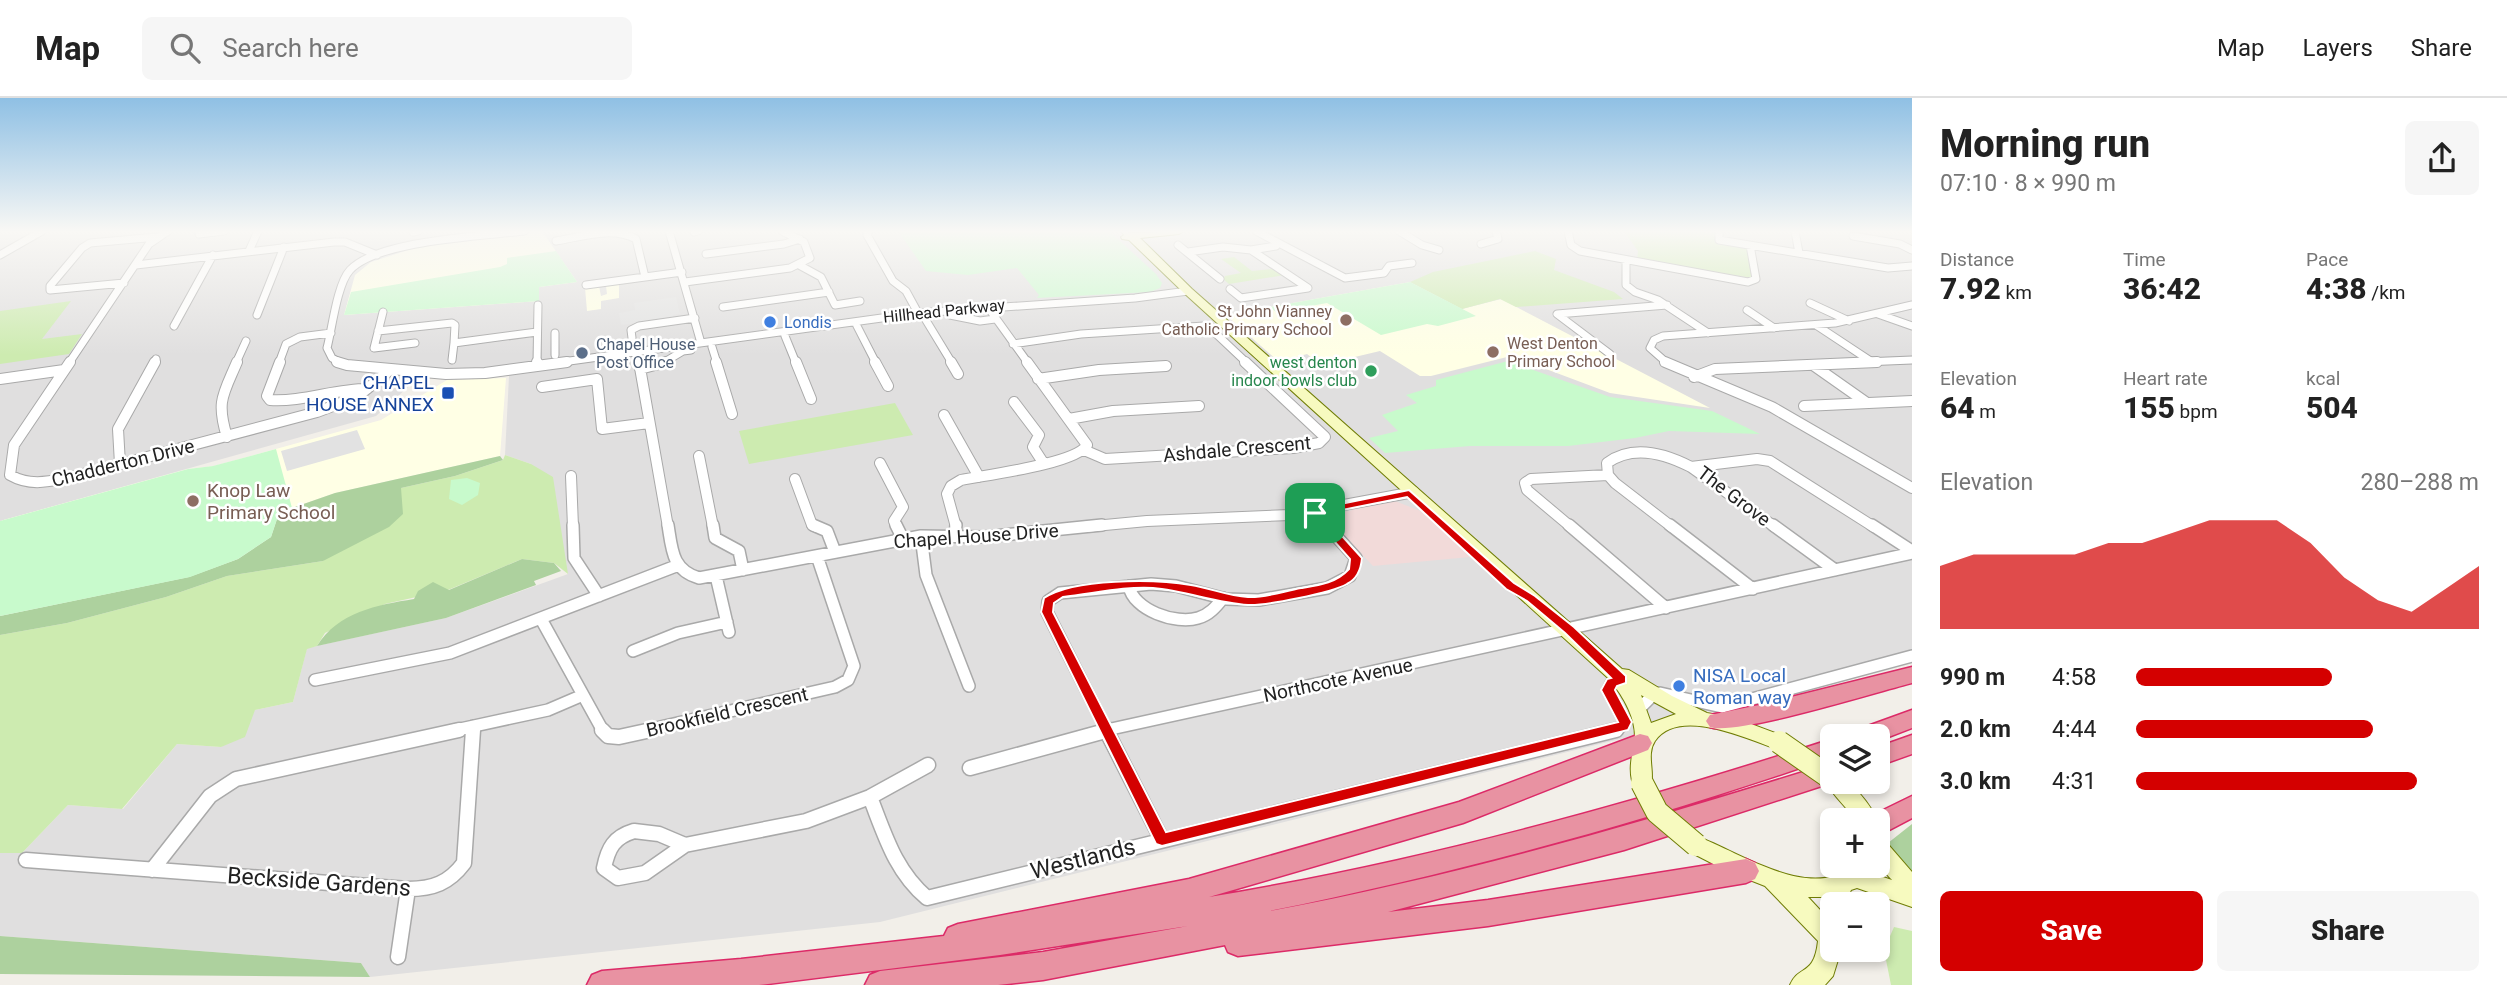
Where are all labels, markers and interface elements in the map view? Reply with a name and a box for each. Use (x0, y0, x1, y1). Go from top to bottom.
search box (142, 17, 632, 80)
text: Map (35, 29, 100, 68)
icon: search (166, 29, 204, 67)
text: Search here (222, 33, 359, 63)
text: Map (2217, 34, 2265, 62)
text: Layers (2303, 34, 2373, 62)
text: Share (2411, 34, 2472, 62)
button: share (2405, 121, 2479, 195)
text: Morning run (1940, 122, 2150, 166)
text: 07:10 · 8 × 990 m (1940, 170, 2116, 197)
text: Distance (1940, 248, 2014, 271)
text: Time (2123, 248, 2166, 271)
text: Pace (2306, 248, 2348, 271)
text: 7.92 (1940, 271, 2001, 306)
text: 36:42 (2123, 271, 2201, 306)
text: 4:38 (2306, 271, 2367, 306)
text: km (2001, 281, 2032, 304)
text: /km (2367, 281, 2406, 304)
street label: Hillhead Parkway (882, 295, 1006, 327)
place label: St John Vianney Catholic Primary School (1162, 302, 1332, 339)
marker: St John Vianney Catholic Primary School (1338, 312, 1354, 328)
place label: Londis (784, 313, 832, 332)
marker: Londis (762, 314, 778, 330)
place label: West Denton Primary School (1507, 334, 1615, 371)
place label: Chapel House Post Office (596, 335, 695, 372)
marker: West Denton Primary School (1485, 344, 1501, 360)
marker: Chapel House Post Office (574, 345, 590, 361)
place label: west denton indoor bowls club (1231, 353, 1357, 390)
marker: west denton indoor bowls club (1363, 363, 1379, 379)
text: Elevation (1940, 367, 2017, 390)
text: Heart rate (2123, 367, 2208, 390)
text: kcal (2306, 367, 2340, 390)
place label: CHAPEL HOUSE ANNEX (306, 371, 434, 416)
marker: CHAPEL HOUSE ANNEX (440, 385, 456, 401)
text: 64 (1940, 390, 1975, 425)
text: 155 (2123, 390, 2175, 425)
text: 504 (2306, 390, 2358, 425)
text: m (1975, 400, 1996, 423)
text: bpm (2175, 400, 2218, 423)
street label: Ashdale Crescent (1162, 431, 1312, 467)
street label: Chadderton Drive (49, 434, 197, 492)
street label: The Grove (1693, 461, 1775, 531)
text: Elevation (1940, 469, 2033, 496)
text: 280–288 m (2360, 469, 2479, 496)
place label: Knop Law Primary School (207, 479, 335, 524)
pin (1285, 483, 1345, 543)
marker: Knop Law Primary School (185, 493, 201, 509)
icon: arrive (1296, 494, 1334, 532)
street label: Chapel House Drive (893, 519, 1059, 553)
street label: Northcote Avenue (1261, 653, 1415, 707)
place label: NISA Local Roman way (1693, 664, 1791, 709)
text: 990 m (1940, 664, 2005, 691)
text: 4:58 (2052, 664, 2096, 691)
marker: NISA Local Roman way (1671, 678, 1687, 694)
street label: Brookfield Crescent (644, 682, 810, 742)
text: 2.0 km (1940, 716, 2011, 743)
text: 4:44 (2052, 716, 2096, 743)
map controls (1820, 724, 1890, 962)
button: layers (1820, 724, 1890, 794)
text: 3.0 km (1940, 768, 2011, 795)
text: 4:31 (2052, 768, 2096, 795)
button: + (1820, 808, 1890, 878)
street label: Westlands (1028, 833, 1138, 885)
street label: Beckside Gardens (226, 862, 412, 902)
button: Save (1940, 891, 2203, 971)
button: Share (2217, 891, 2479, 971)
button: − (1820, 892, 1890, 962)

